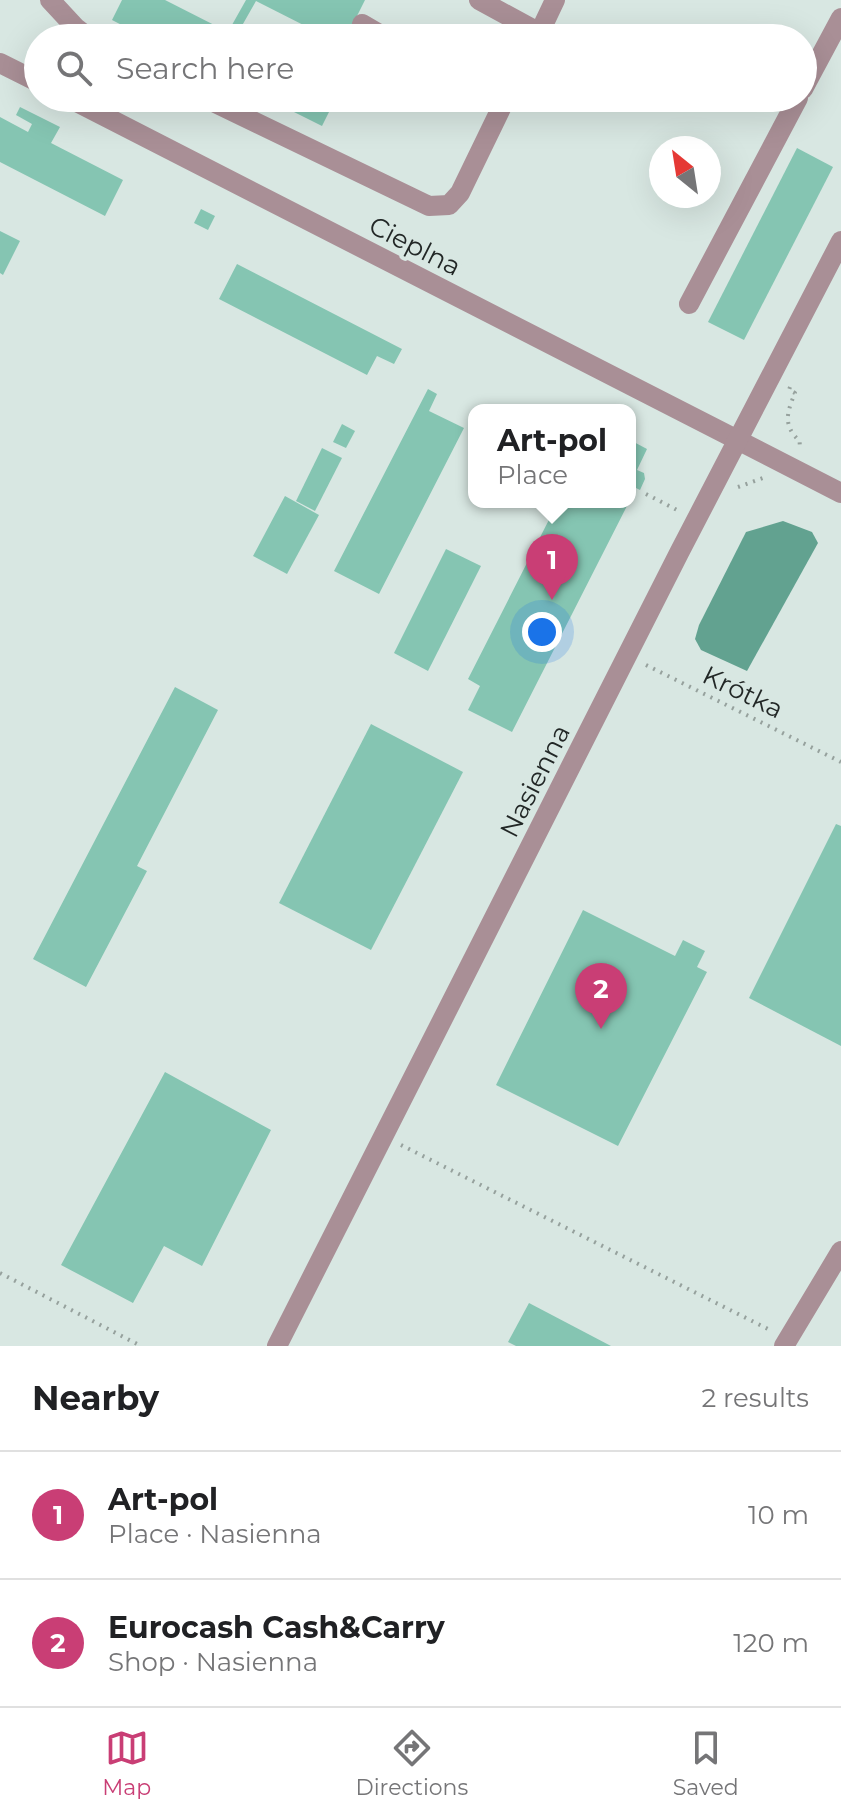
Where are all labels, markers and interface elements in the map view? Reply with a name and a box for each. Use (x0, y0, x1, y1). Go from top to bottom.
search box (24, 24, 817, 112)
icon: search (52, 46, 96, 90)
text: Search here (116, 50, 294, 87)
north arrow (649, 136, 721, 208)
street label: Cieplna (364, 209, 466, 283)
popup (468, 404, 636, 508)
text: Art-pol (497, 422, 607, 459)
text: Place (497, 459, 568, 491)
pin: 1 (526, 534, 578, 600)
your location (522, 612, 562, 652)
street label: Krótka (697, 659, 789, 725)
street label: Nasienna (493, 719, 577, 843)
pin: 2 (575, 963, 627, 1029)
text: Nearby (32, 1377, 159, 1419)
text: 2 results (701, 1382, 809, 1414)
text: Art-pol (108, 1481, 218, 1518)
text: 1 (53, 1499, 63, 1531)
text: 10 m (748, 1499, 809, 1531)
text: Place · Nasienna (108, 1518, 322, 1550)
text: Eurocash Cash&Carry (108, 1609, 445, 1646)
text: 2 (50, 1627, 66, 1659)
text: 120 m (733, 1627, 809, 1659)
text: Shop · Nasienna (108, 1646, 318, 1678)
tab: Map (102, 1726, 151, 1801)
tab: Directions (356, 1726, 468, 1801)
tab: Saved (673, 1726, 739, 1801)

